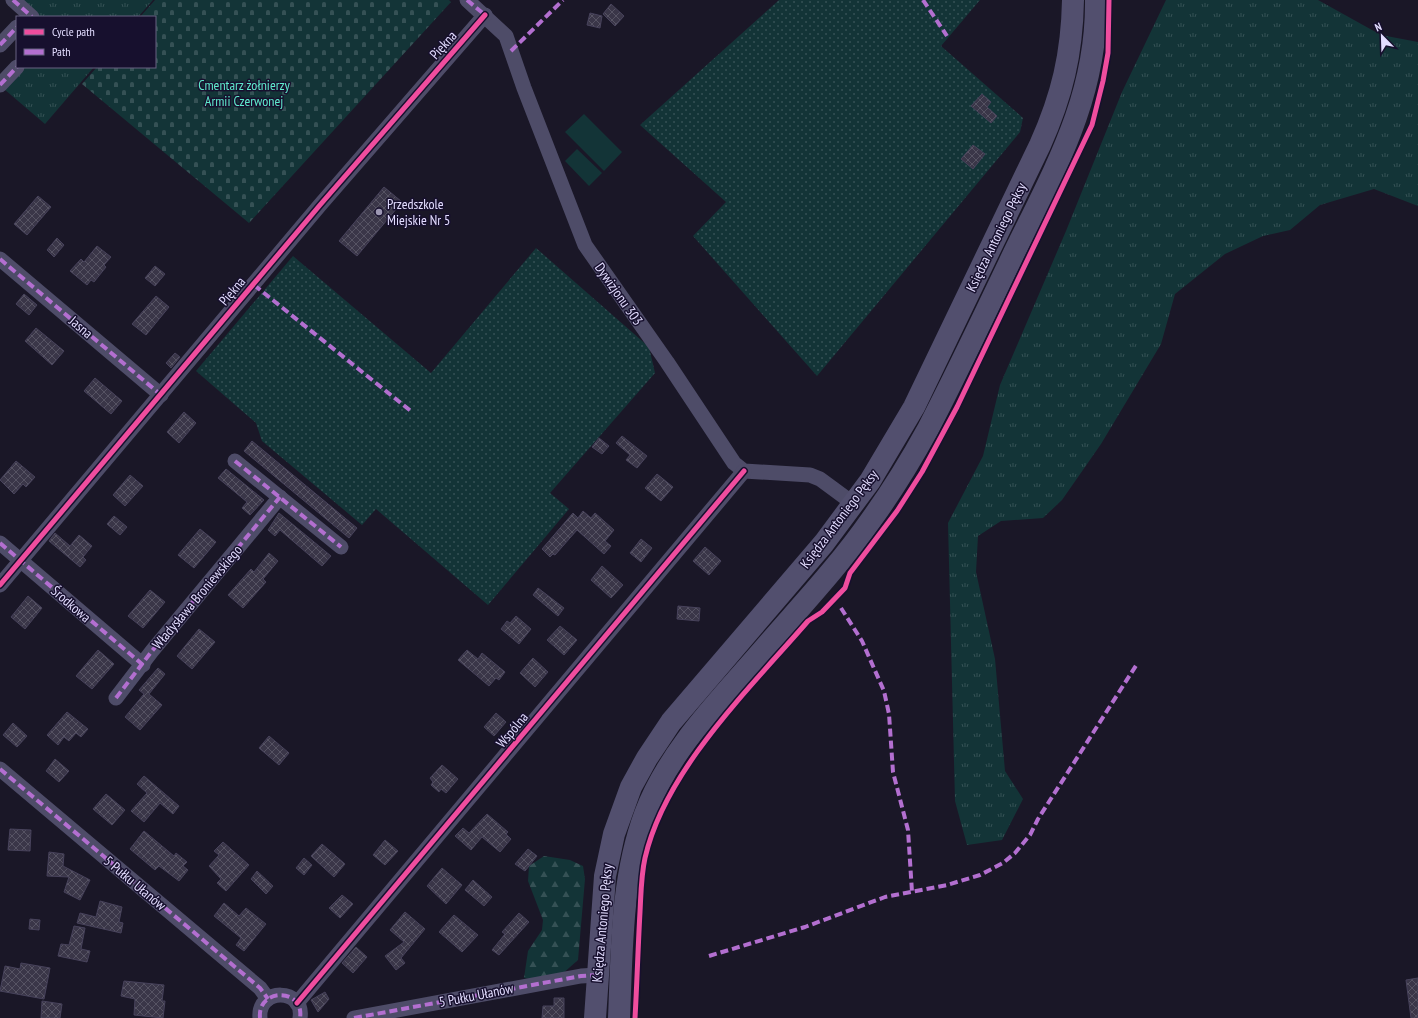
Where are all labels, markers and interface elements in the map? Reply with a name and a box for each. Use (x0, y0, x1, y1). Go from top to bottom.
legend (16, 16, 156, 68)
north arrow (1362, 16, 1402, 56)
text: N (1373, 19, 1384, 34)
text: Cycle path (52, 24, 95, 39)
street label: Piękna (426, 27, 460, 63)
text: Path (52, 44, 70, 59)
park label: Cmentarz żołnierzy Armii Czerwonej (198, 76, 290, 110)
street label: Księdza Antoniego Pęksy (962, 179, 1030, 294)
place label: Przedszkole Miejskie Nr 5 (387, 195, 450, 229)
marker: Przedszkole Miejskie Nr 5 (374, 207, 384, 217)
street label: Dywizjonu 303 (591, 259, 647, 329)
street label: Piękna (215, 273, 249, 309)
street label: Jasna (65, 311, 97, 342)
street label: Księdza Antoniego Pęksy (796, 466, 882, 572)
street label: Władysława Broniewskiego (148, 541, 246, 653)
street label: Środkowa (47, 582, 95, 626)
street label: Wspólna (492, 709, 532, 751)
street label: 5 Pułku Ułanów (100, 852, 170, 915)
street label: Księdza Antoniego Pęksy (588, 862, 616, 983)
street label: 5 Pułku Ułanów (437, 979, 516, 1011)

